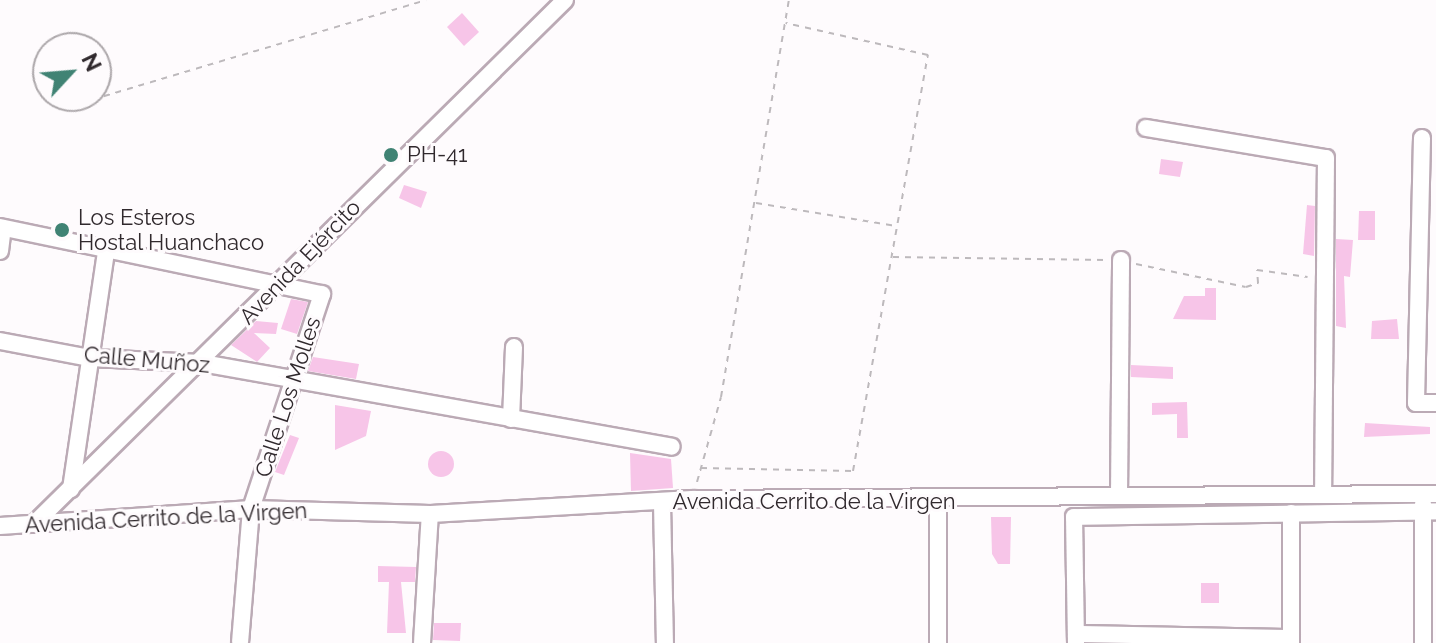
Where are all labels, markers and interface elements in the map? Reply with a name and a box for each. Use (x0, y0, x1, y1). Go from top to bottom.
north arrow (32, 32, 112, 112)
text: N (76, 49, 107, 76)
place label: PH-41 (407, 142, 467, 168)
marker: PH-41 (382, 146, 400, 164)
street label: Avenida Ejército (234, 194, 366, 330)
place label: Los Esteros Hostal Huanchaco (78, 204, 265, 256)
marker: Los Esteros Hostal Huanchaco (53, 221, 71, 239)
street label: Calle Los Molles (250, 313, 326, 481)
street label: Calle Muñoz (83, 341, 211, 379)
street label: Avenida Cerrito de la Virgen (672, 489, 956, 515)
street label: Avenida Cerrito de la Virgen (24, 497, 308, 539)

